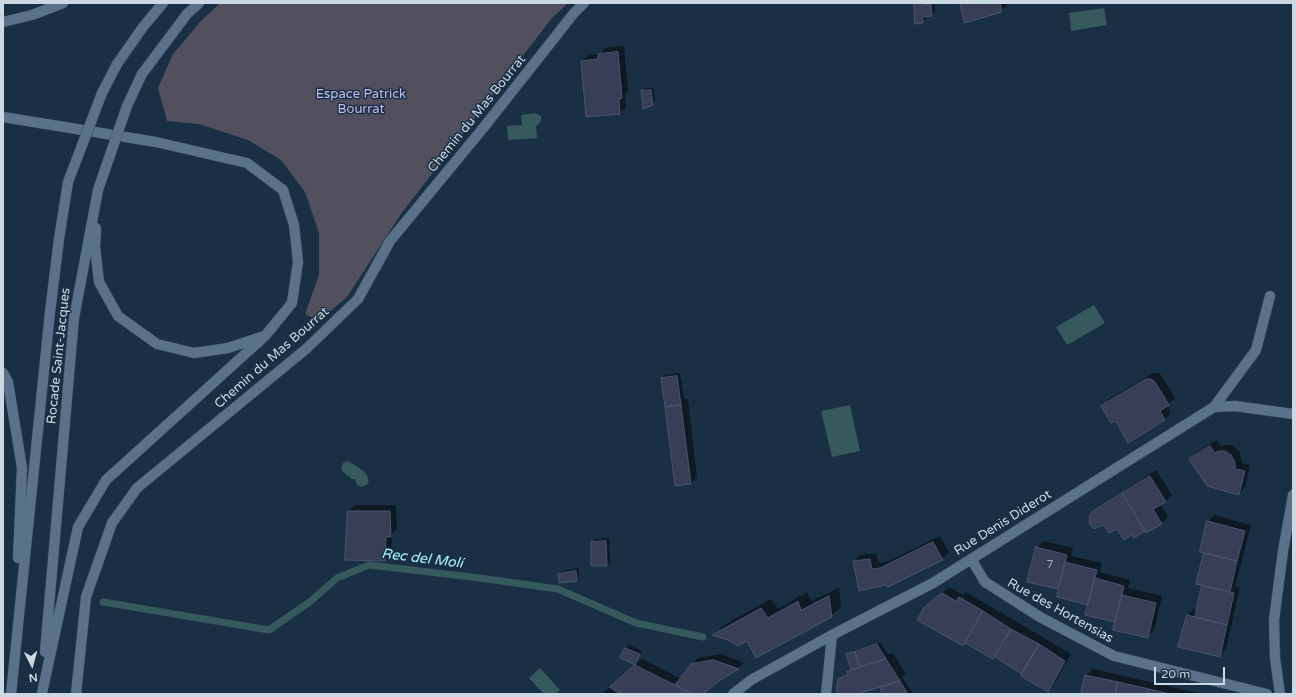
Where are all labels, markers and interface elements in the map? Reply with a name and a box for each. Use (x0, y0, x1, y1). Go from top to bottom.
street label: Chemin du Mas Bourrat (425, 52, 529, 176)
park label: Espace Patrick Bourrat (316, 87, 406, 118)
street label: Rocade Saint-Jacques (44, 287, 74, 425)
street label: Chemin du Mas Bourrat (212, 304, 332, 412)
street label: Rue Denis Diderot (952, 487, 1054, 559)
water label: Rec del Molí (380, 546, 464, 572)
house number: 7 (1047, 558, 1053, 572)
street label: Rue des Hortensias (1004, 575, 1116, 647)
north arrow (12, 645, 52, 685)
scale bar (1156, 659, 1227, 685)
text: 20 m (1161, 667, 1190, 681)
text: N (28, 671, 38, 684)

